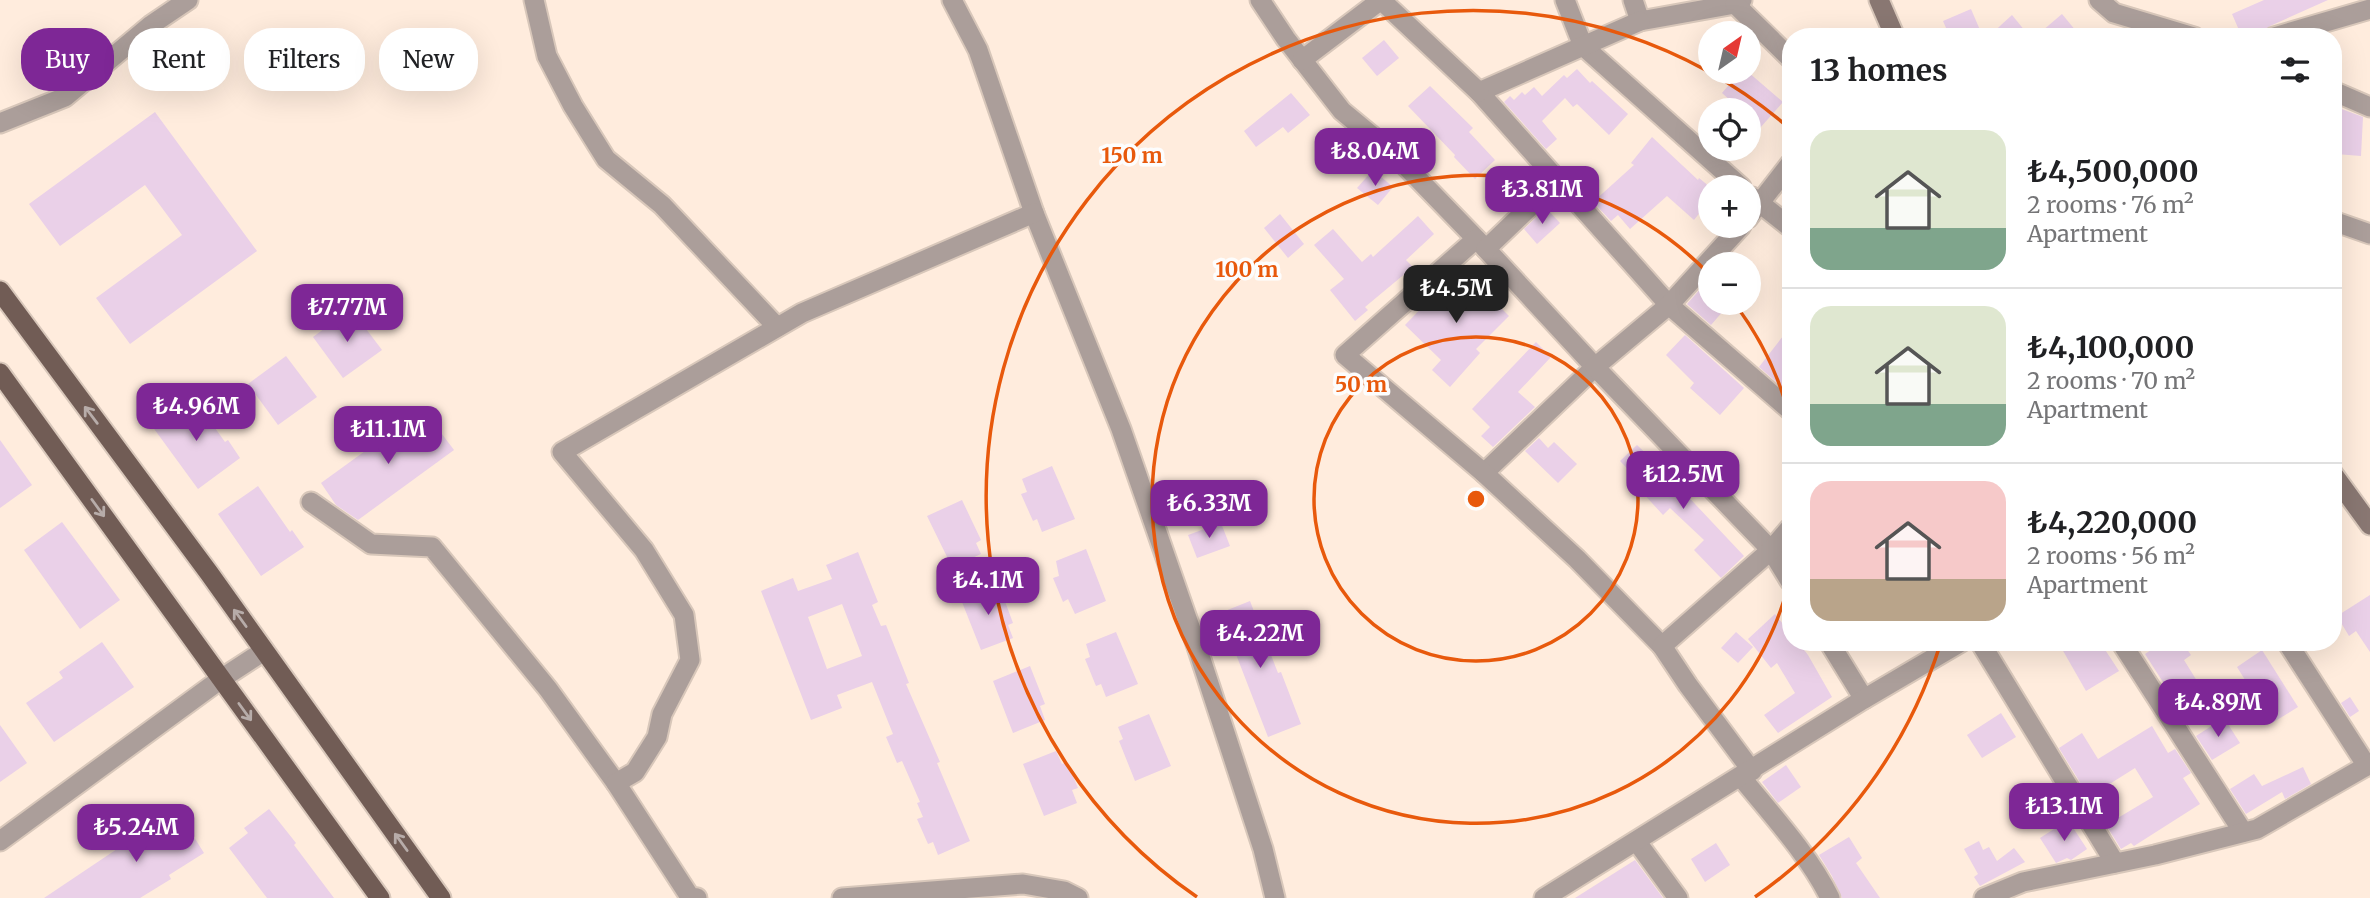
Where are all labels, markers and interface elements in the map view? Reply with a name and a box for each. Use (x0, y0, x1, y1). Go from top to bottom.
north arrow (1698, 21, 1760, 84)
map controls (1698, 21, 1761, 315)
chip: Buy (21, 28, 114, 91)
chip: Rent (128, 28, 230, 91)
chip: Filters (244, 28, 365, 91)
chip: New (379, 28, 478, 91)
text: 13 homes (1810, 51, 1948, 89)
icon: filters (2276, 51, 2314, 89)
button: locate (1698, 98, 1761, 161)
pin: ₺8.04M (1318, 128, 1432, 188)
text: ₺8.04M (1331, 136, 1419, 165)
text: 150 m (1101, 142, 1163, 169)
text: ₺4,500,000 (2027, 152, 2199, 190)
icon: home (1866, 158, 1950, 242)
pin: ₺3.81M (1485, 166, 1599, 226)
text: ₺3.81M (1501, 174, 1583, 203)
button: + (1698, 175, 1761, 238)
text: 2 rooms · 76 m² (2027, 190, 2194, 219)
text: Apartment (2027, 219, 2148, 248)
button: − (1698, 252, 1761, 315)
text: 100 m (1216, 256, 1278, 283)
pin: ₺4.5M (1407, 266, 1505, 325)
text: ₺4.5M (1419, 273, 1493, 302)
pin: ₺7.77M (290, 284, 404, 344)
text: ₺7.77M (307, 292, 387, 321)
text: ₺4,100,000 (2027, 328, 2194, 366)
icon: home (1866, 334, 1950, 418)
text: 2 rooms · 70 m² (2027, 366, 2195, 395)
text: 50 m (1335, 371, 1387, 398)
pin: ₺4.96M (139, 384, 253, 443)
text: ₺4.96M (152, 391, 240, 420)
text: Apartment (2027, 395, 2148, 424)
one-way arrow (84, 405, 99, 424)
pin: ₺11.1M (331, 406, 445, 466)
text: ₺11.1M (350, 414, 426, 443)
pin: ₺12.5M (1626, 452, 1740, 511)
text: ₺12.5M (1642, 459, 1724, 488)
pin: ₺6.33M (1152, 480, 1266, 540)
centre of rings (1464, 487, 1488, 511)
text: ₺6.33M (1167, 488, 1251, 517)
one-way arrow (90, 498, 105, 517)
text: ₺4,220,000 (2027, 503, 2197, 541)
icon: home (1866, 509, 1950, 593)
text: 2 rooms · 56 m² (2027, 541, 2195, 570)
pin: ₺4.1M (939, 558, 1037, 617)
text: ₺4.1M (952, 565, 1024, 594)
text: Apartment (2027, 570, 2148, 599)
one-way arrow (233, 609, 248, 627)
pin: ₺4.22M (1203, 610, 1317, 670)
text: ₺4.22M (1216, 618, 1304, 647)
pin: ₺4.89M (2161, 680, 2275, 739)
text: ₺4.89M (2174, 687, 2262, 716)
one-way arrow (238, 702, 253, 721)
pin: ₺13.1M (2007, 784, 2121, 843)
text: ₺13.1M (2025, 791, 2103, 820)
pin: ₺5.24M (79, 804, 193, 864)
text: ₺5.24M (93, 812, 179, 841)
one-way arrow (394, 833, 409, 852)

